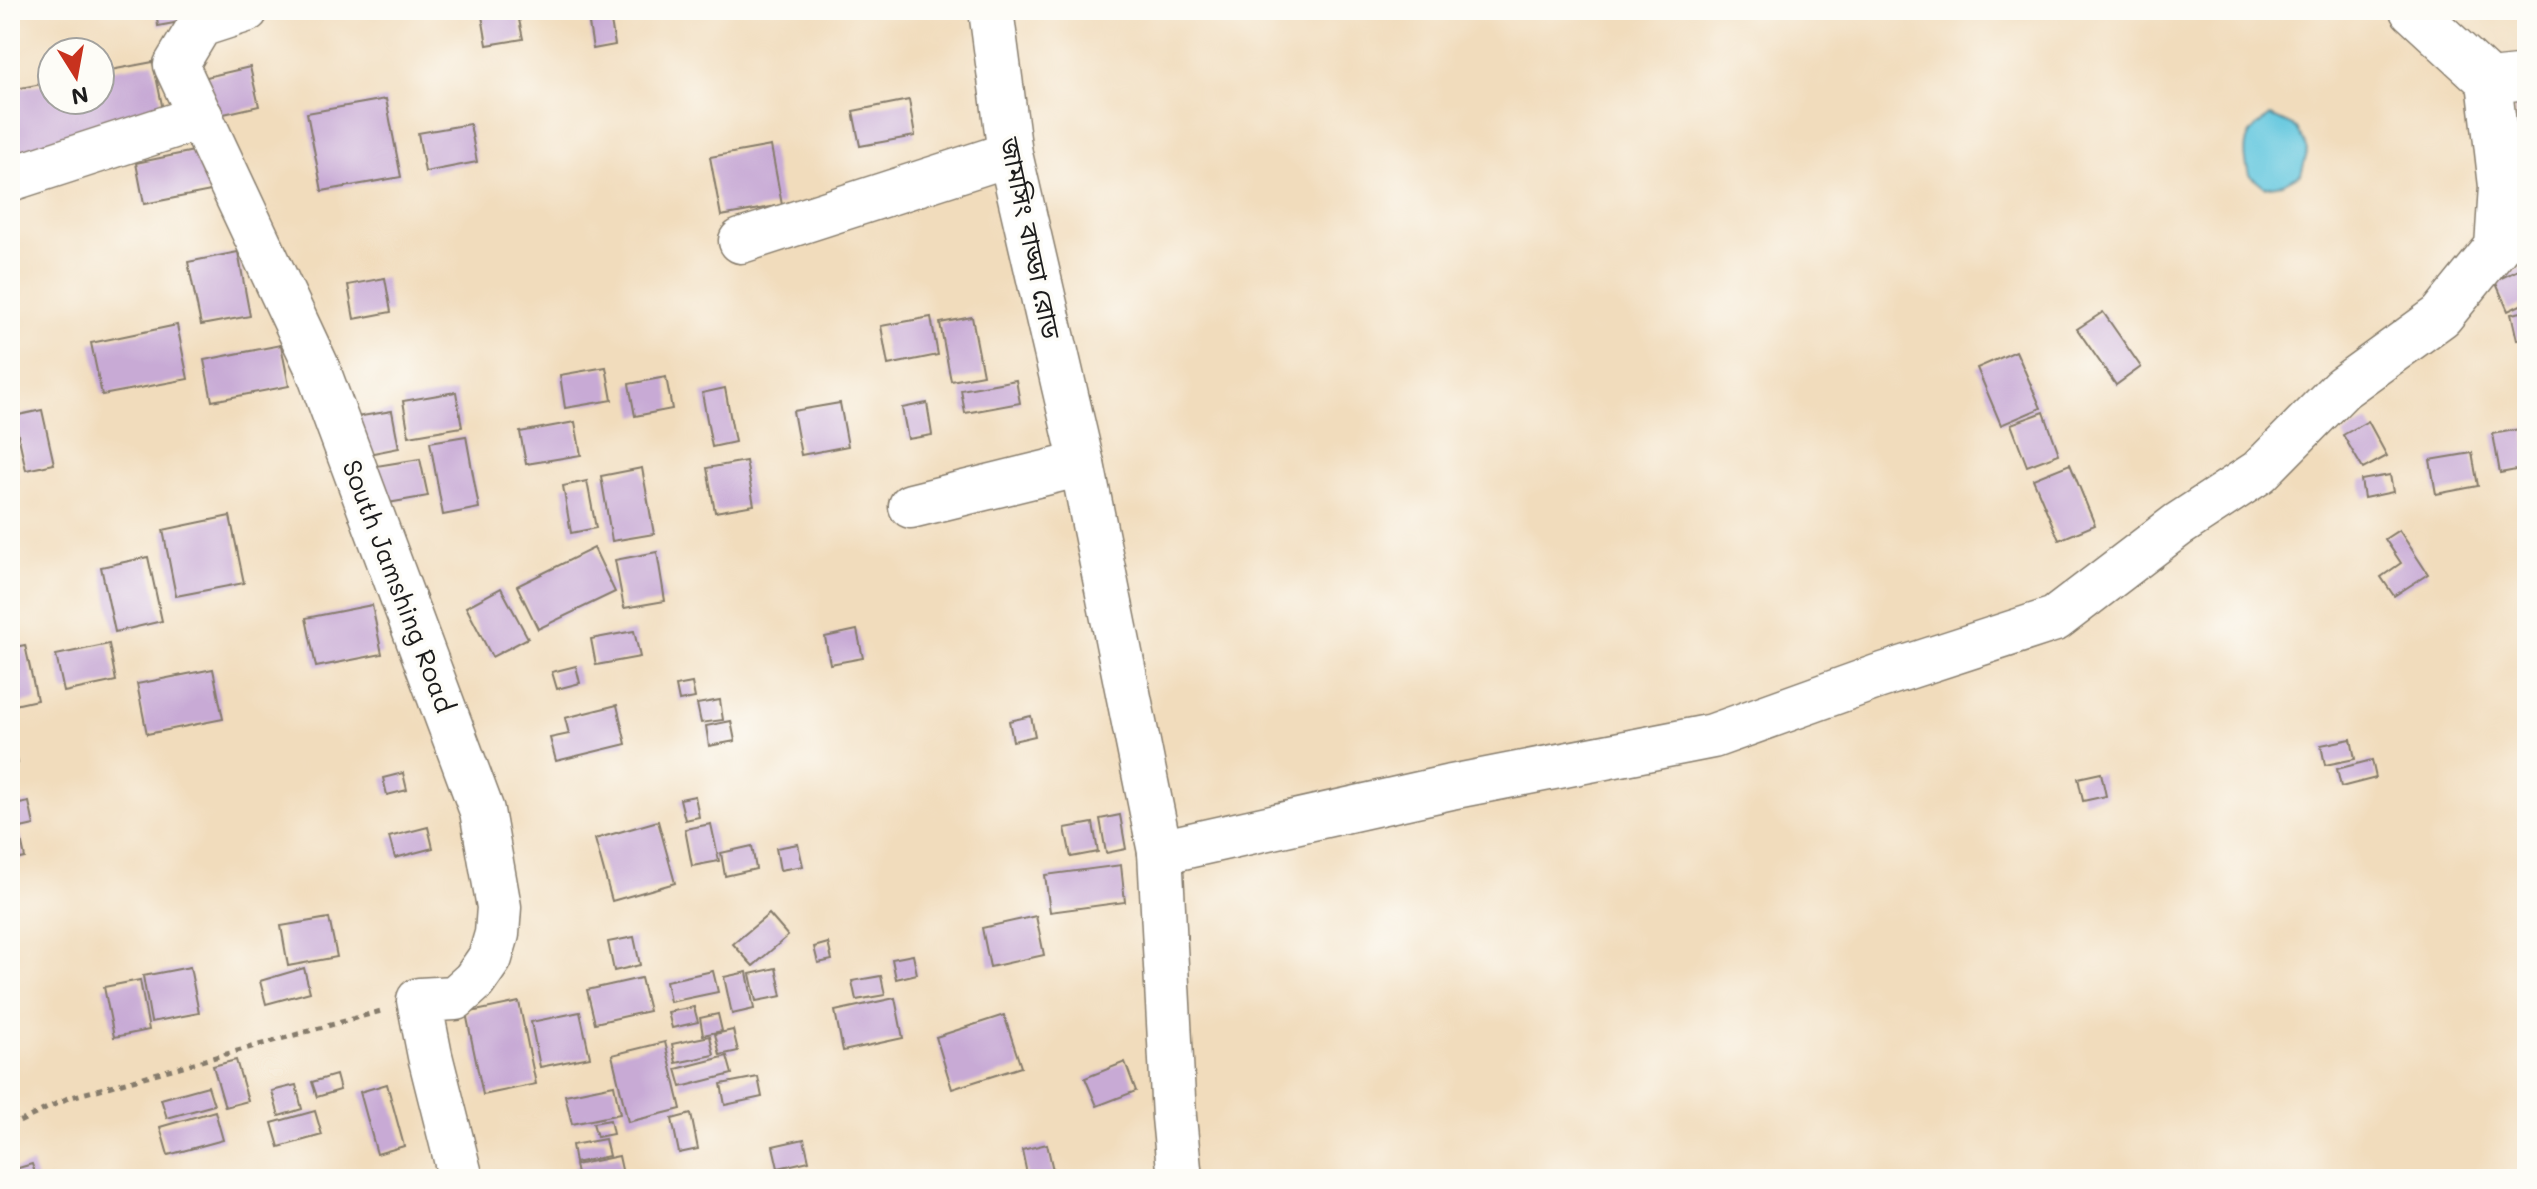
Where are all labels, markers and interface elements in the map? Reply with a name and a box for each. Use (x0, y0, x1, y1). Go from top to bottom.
north arrow (36, 36, 116, 116)
text: N (69, 80, 91, 112)
street label: জামসিং বাড্ডা রোড (993, 133, 1069, 342)
street label: South Jamshing Road (335, 455, 463, 717)

